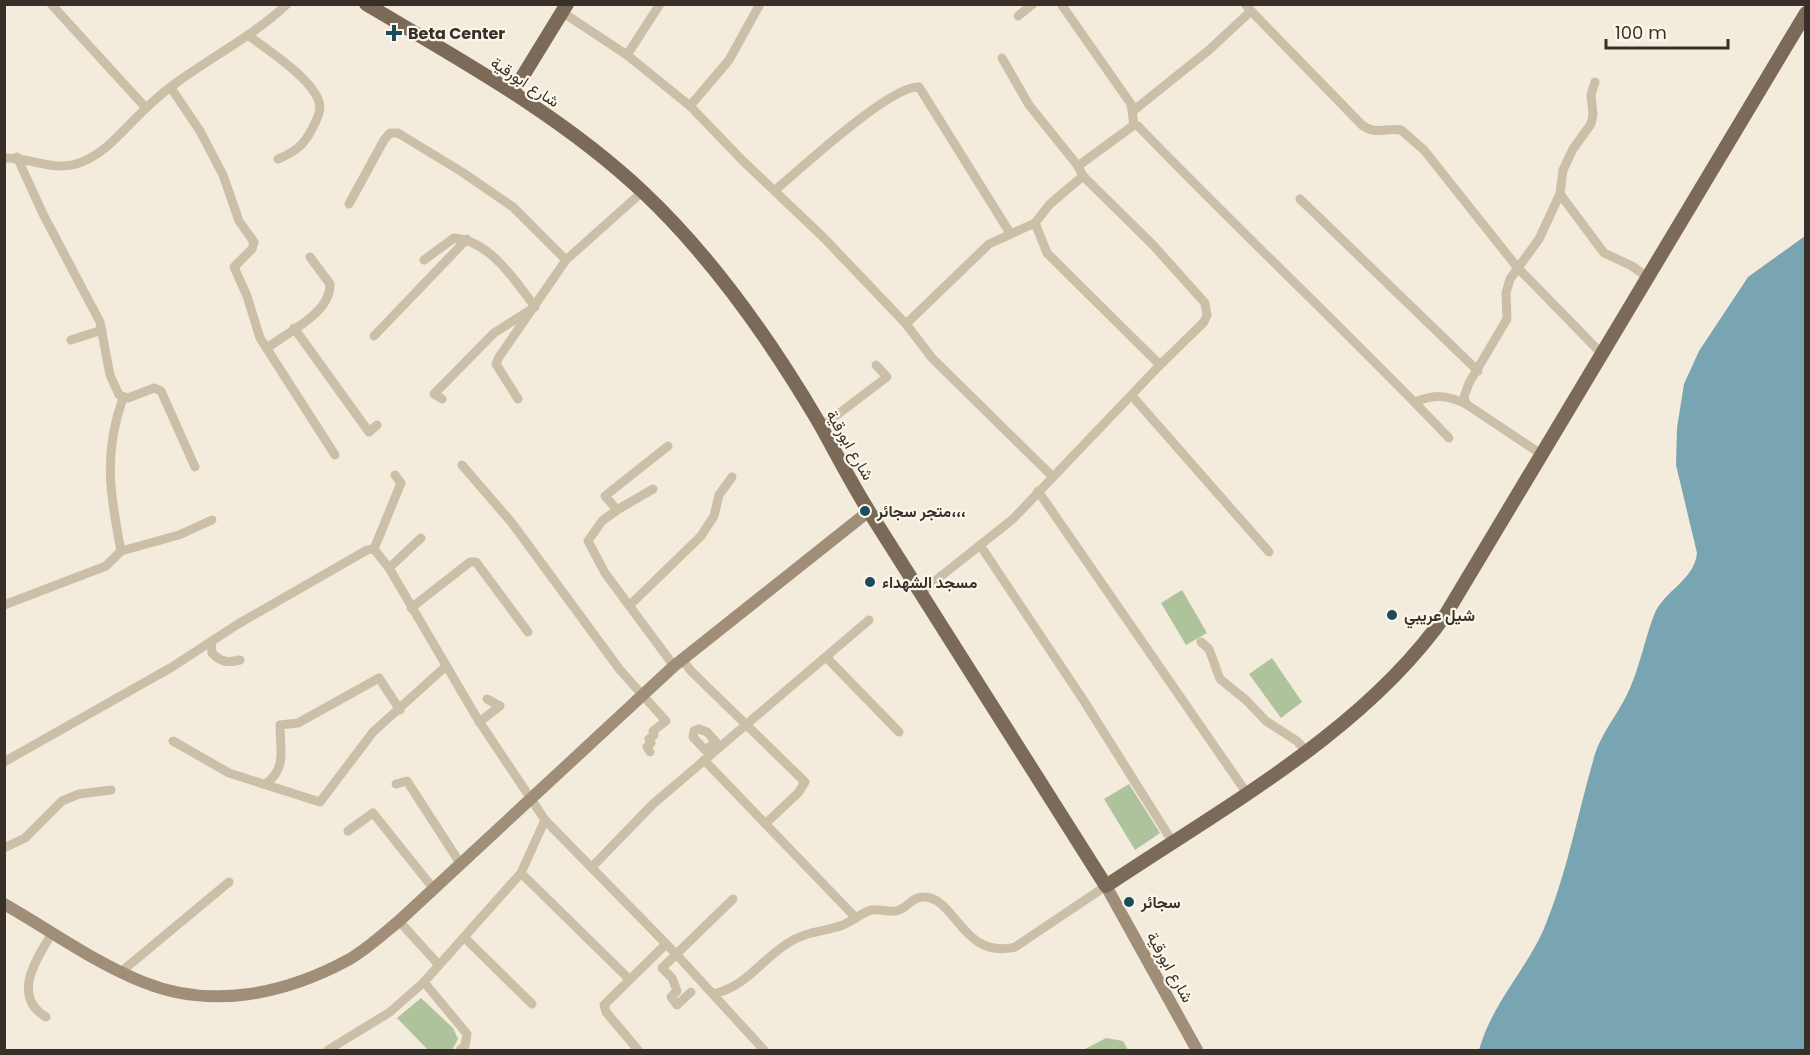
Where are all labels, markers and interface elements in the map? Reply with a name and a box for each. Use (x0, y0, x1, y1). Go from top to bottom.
scale bar (1606, 12, 1728, 50)
text: 100 m (1615, 20, 1667, 45)
place label: Beta Center (408, 22, 505, 45)
marker: Beta Center (385, 24, 403, 42)
street label: شارع ابورقية (486, 51, 564, 113)
street label: شارع ابورقية (821, 406, 879, 484)
place label: متجر سجائر،،، (876, 500, 966, 523)
marker: متجر سجائر،،، (858, 504, 872, 518)
place label: مسجد الشهداء (882, 571, 978, 594)
marker: مسجد الشهداء (863, 575, 877, 589)
place label: شيل عريبي (1404, 604, 1475, 629)
marker: شيل عريبي (1385, 608, 1399, 622)
place label: سجائر (1140, 891, 1181, 914)
marker: سجائر (1122, 895, 1136, 909)
street label: شارع ابورقية (1141, 927, 1199, 1007)

